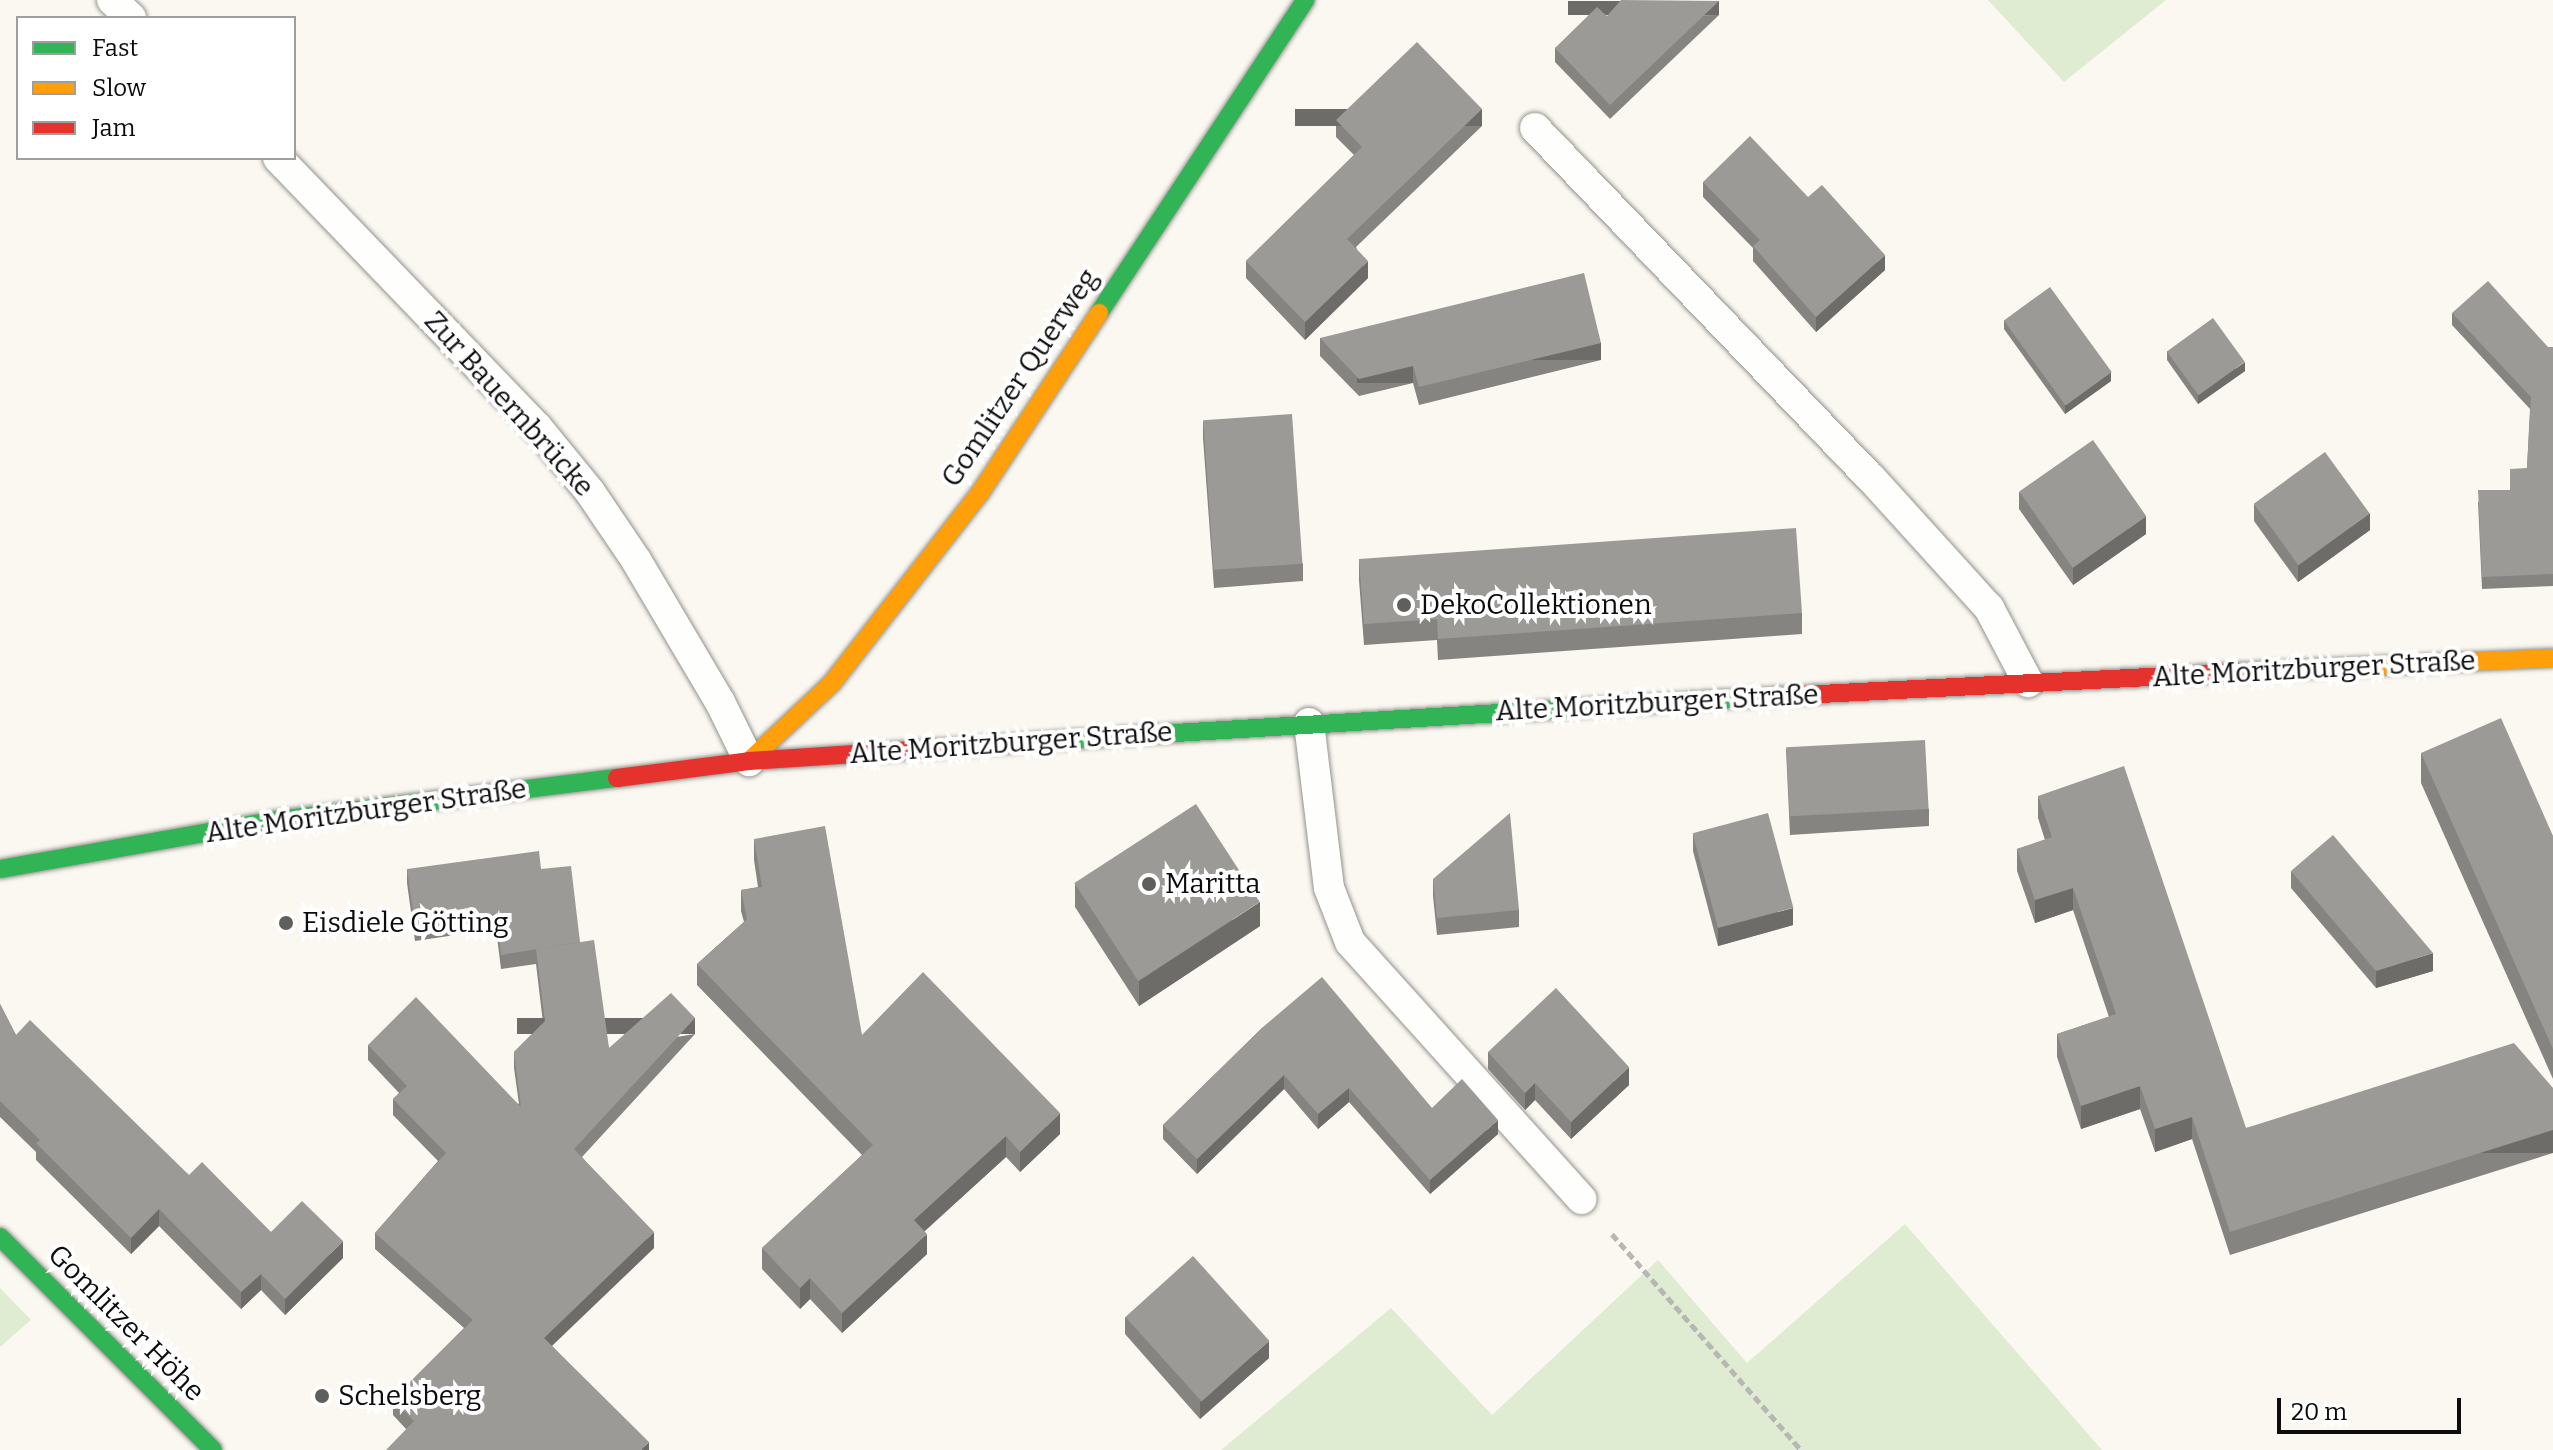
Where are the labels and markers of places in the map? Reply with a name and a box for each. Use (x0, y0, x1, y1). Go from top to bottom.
place label: DekoCollektionen (1420, 588, 1652, 622)
marker: DekoCollektionen (1395, 596, 1413, 614)
place label: Maritta (1165, 867, 1260, 901)
marker: Maritta (1140, 875, 1158, 893)
place label: Eisdiele Götting (302, 906, 509, 940)
marker: Eisdiele Götting (277, 914, 295, 932)
place label: Schelsberg (338, 1379, 481, 1413)
marker: Schelsberg (313, 1387, 331, 1405)

